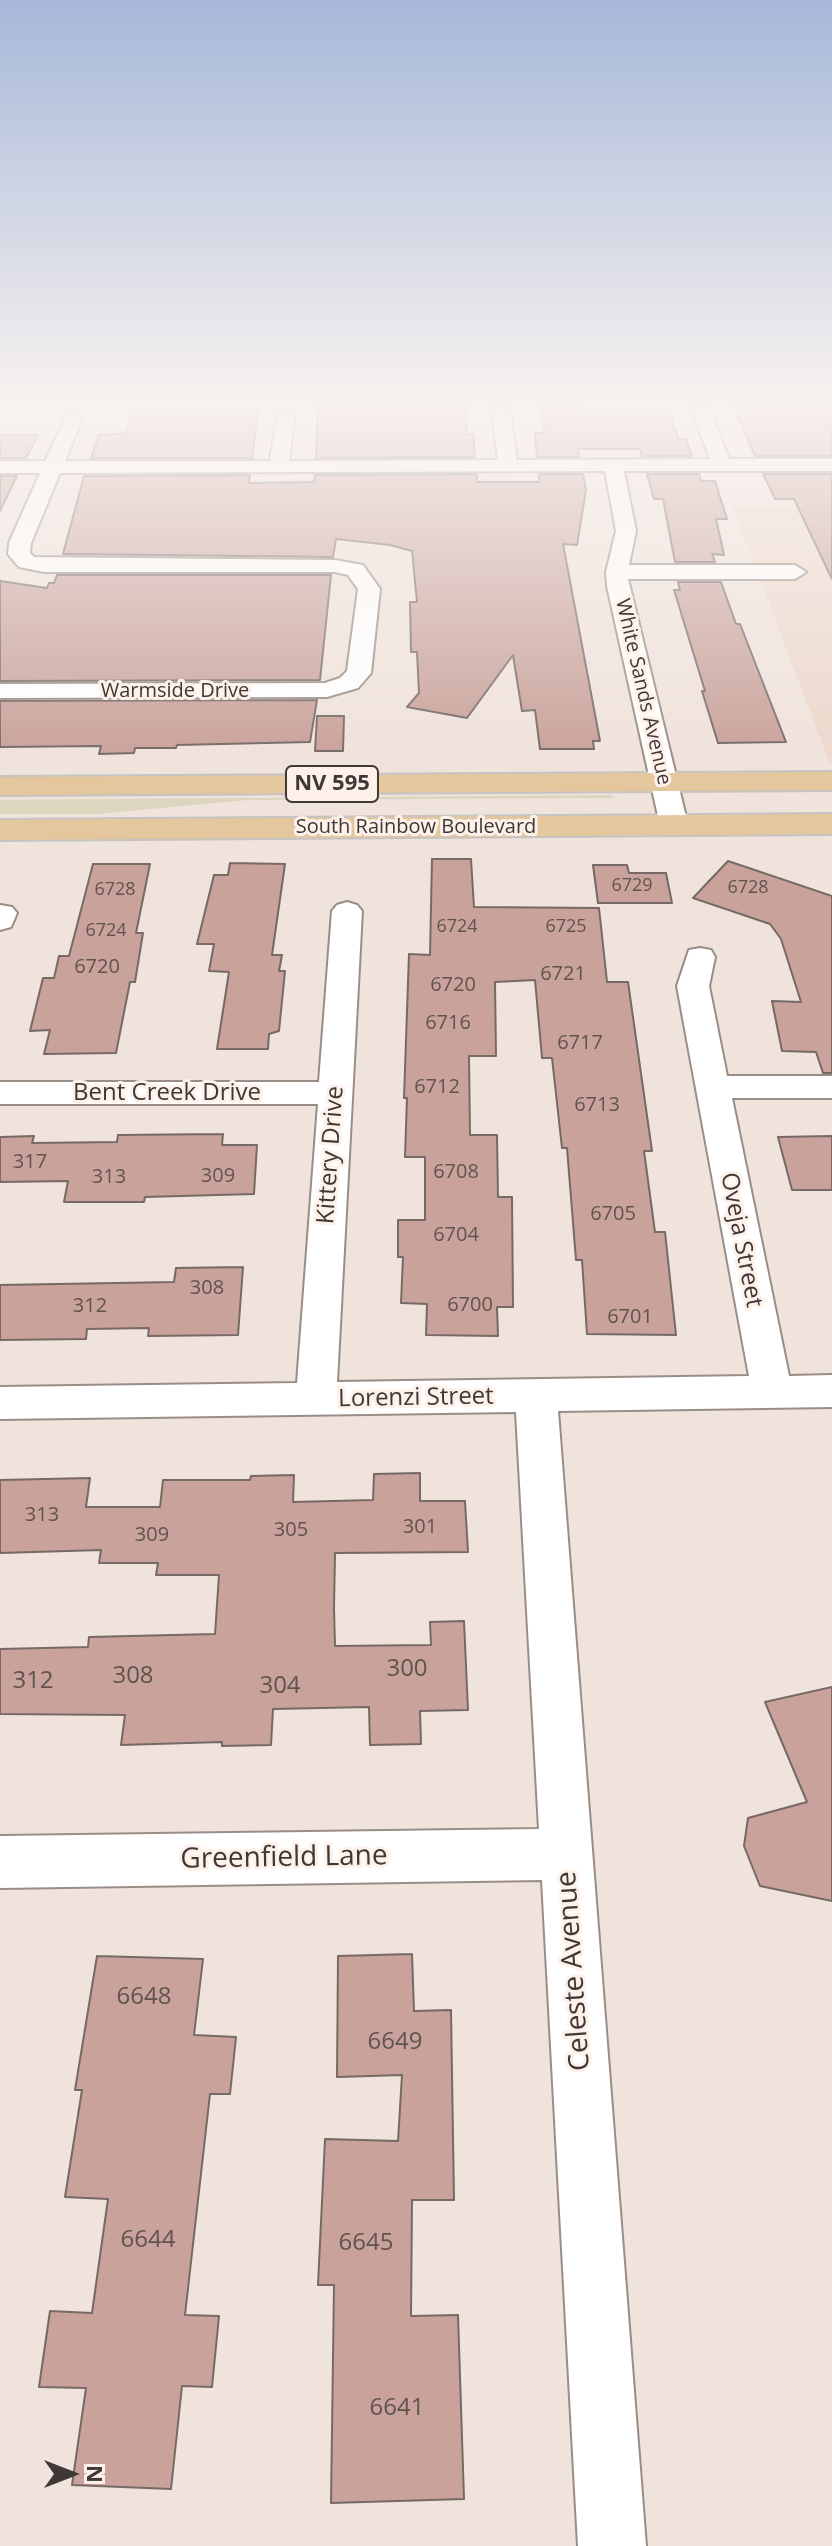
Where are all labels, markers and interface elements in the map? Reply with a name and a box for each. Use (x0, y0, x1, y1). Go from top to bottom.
street label: White Sands Avenue (610, 597, 676, 787)
street label: Warmside Drive (101, 679, 249, 703)
road number: NV 595 (286, 766, 378, 802)
street label: South Rainbow Boulevard (296, 815, 536, 839)
house number: 6729 (611, 875, 653, 897)
house number: 6728 (727, 877, 769, 899)
house number: 6728 (94, 879, 136, 901)
house number: 6724 (436, 916, 478, 938)
house number: 6725 (545, 916, 587, 938)
house number: 6724 (85, 920, 127, 942)
house number: 6720 (74, 955, 120, 979)
house number: 6721 (540, 962, 586, 986)
house number: 6720 (430, 973, 476, 997)
house number: 6716 (425, 1011, 471, 1035)
house number: 6717 (557, 1031, 603, 1055)
house number: 6712 (414, 1075, 460, 1099)
street label: Bent Creek Drive (73, 1079, 261, 1107)
street label: Kittery Drive (312, 1085, 350, 1225)
house number: 6713 (574, 1093, 620, 1117)
house number: 317 (13, 1150, 47, 1174)
house number: 6708 (433, 1160, 479, 1184)
house number: 309 (201, 1164, 235, 1188)
house number: 313 (92, 1165, 126, 1189)
street label: Oveja Street (714, 1170, 768, 1310)
house number: 6705 (590, 1202, 636, 1226)
house number: 6704 (433, 1223, 479, 1247)
house number: 308 (190, 1276, 224, 1300)
house number: 6700 (447, 1293, 493, 1317)
house number: 312 (73, 1294, 107, 1318)
house number: 6701 (607, 1305, 653, 1329)
street label: Lorenzi Street (338, 1382, 494, 1414)
house number: 313 (25, 1503, 59, 1527)
house number: 301 (403, 1515, 437, 1539)
house number: 305 (274, 1518, 308, 1542)
house number: 309 (135, 1523, 169, 1547)
house number: 300 (386, 1655, 428, 1683)
house number: 308 (112, 1662, 154, 1690)
house number: 312 (12, 1667, 54, 1695)
house number: 304 (259, 1672, 301, 1700)
street label: Greenfield Lane (180, 1839, 388, 1877)
street label: Celeste Avenue (550, 1870, 598, 2072)
house number: 6648 (117, 1983, 171, 2011)
house number: 6649 (368, 2028, 422, 2056)
house number: 6644 (121, 2226, 175, 2254)
house number: 6645 (339, 2229, 393, 2257)
house number: 6641 (370, 2394, 424, 2422)
north arrow (32, 2434, 112, 2514)
text: N (81, 2465, 111, 2483)

